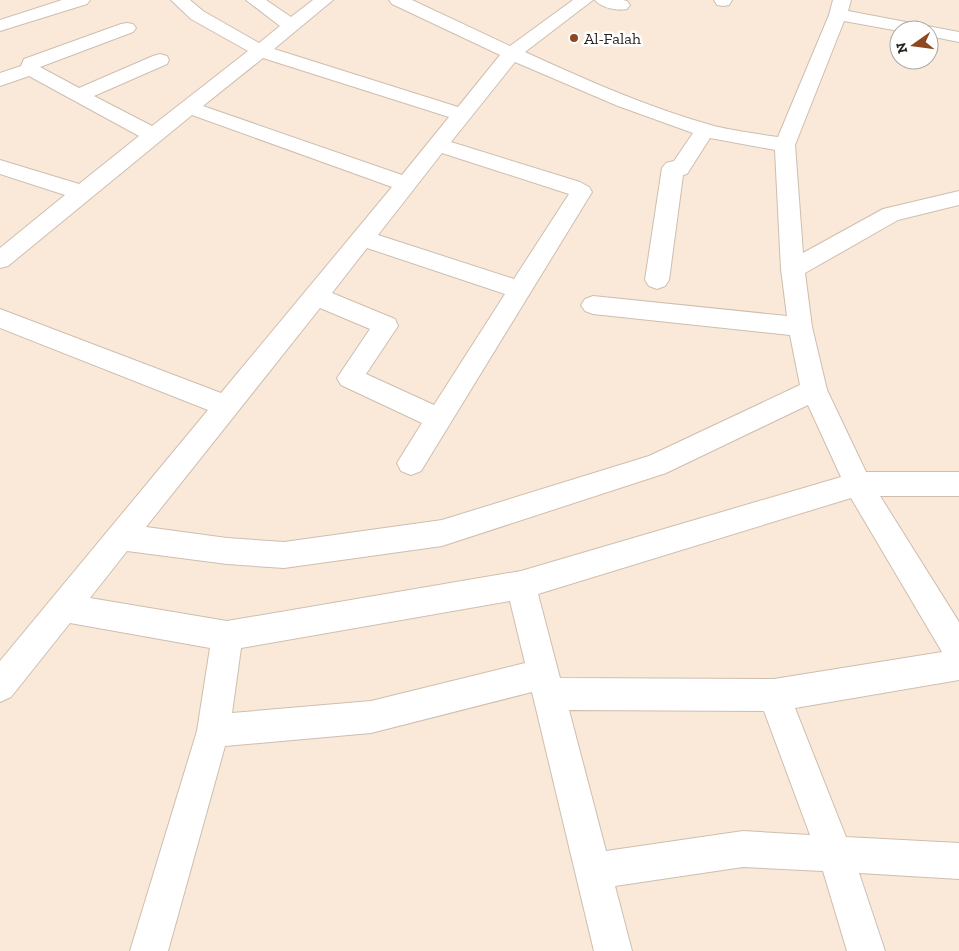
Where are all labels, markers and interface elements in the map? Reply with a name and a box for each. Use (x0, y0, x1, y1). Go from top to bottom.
north arrow (889, 20, 939, 70)
place label: Al-Falah (584, 29, 641, 48)
marker: Al-Falah (568, 32, 580, 44)
text: N (892, 40, 911, 55)

